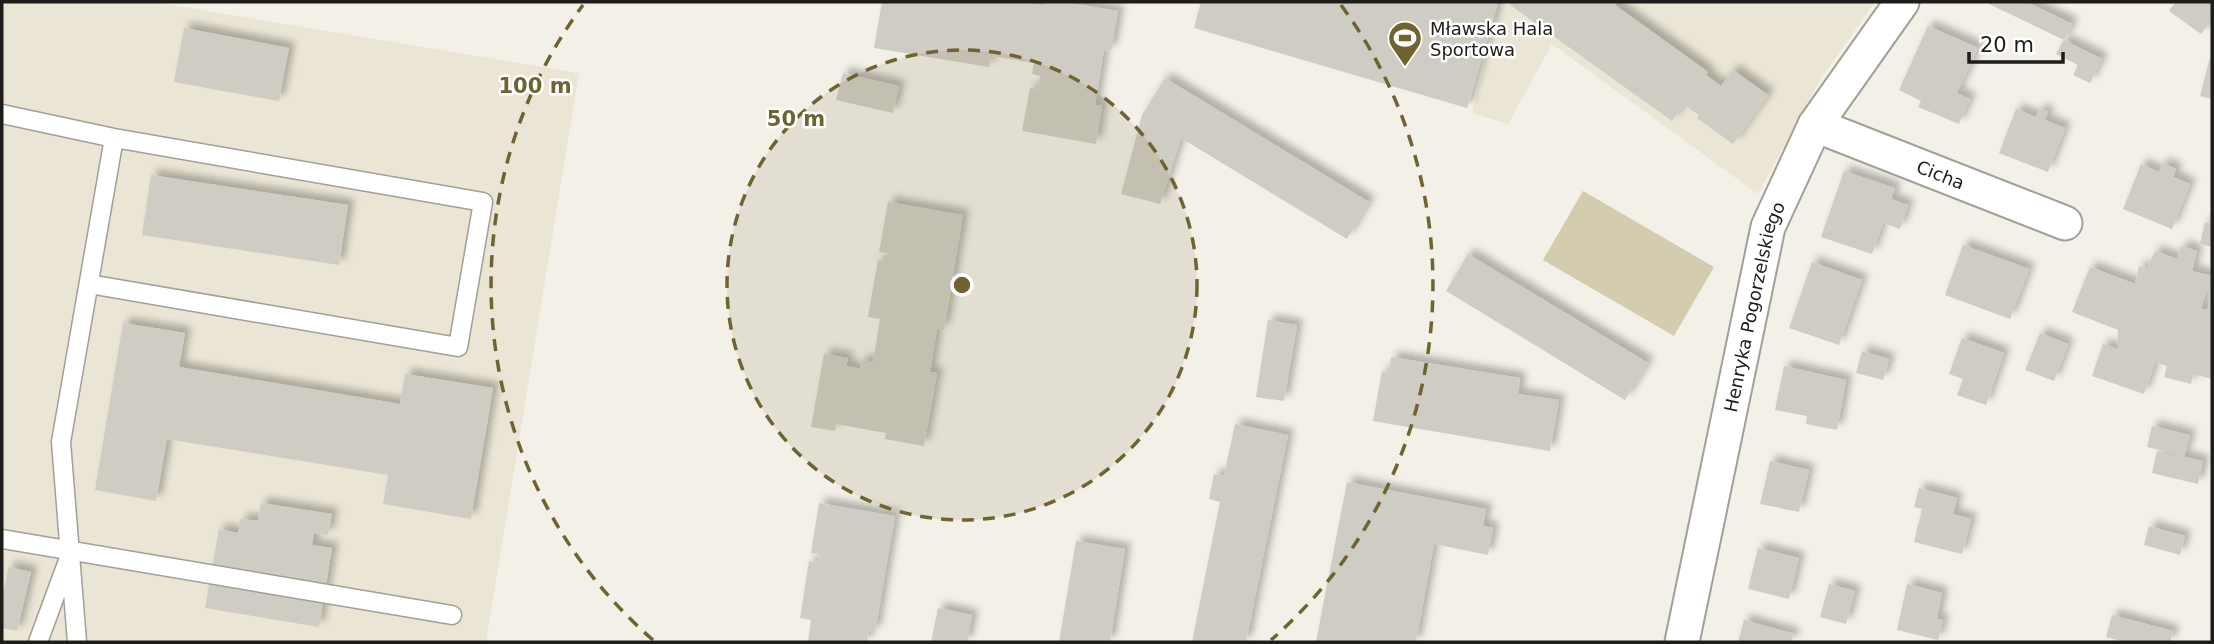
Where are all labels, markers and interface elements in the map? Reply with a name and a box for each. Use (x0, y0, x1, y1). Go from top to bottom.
place label: Mławska Hala Sportowa (1430, 18, 1553, 60)
sports icon: Mławska Hala Sportowa (1386, 19, 1424, 68)
scale bar (1969, 21, 2064, 65)
text: 20 m (1980, 33, 2034, 57)
text: 100 m (498, 74, 572, 98)
text: 50 m (767, 107, 825, 131)
street label: Cicha (1914, 155, 1968, 193)
street label: Henryka Pogorzelskiego (1719, 198, 1789, 414)
centre of rings (950, 273, 974, 297)

